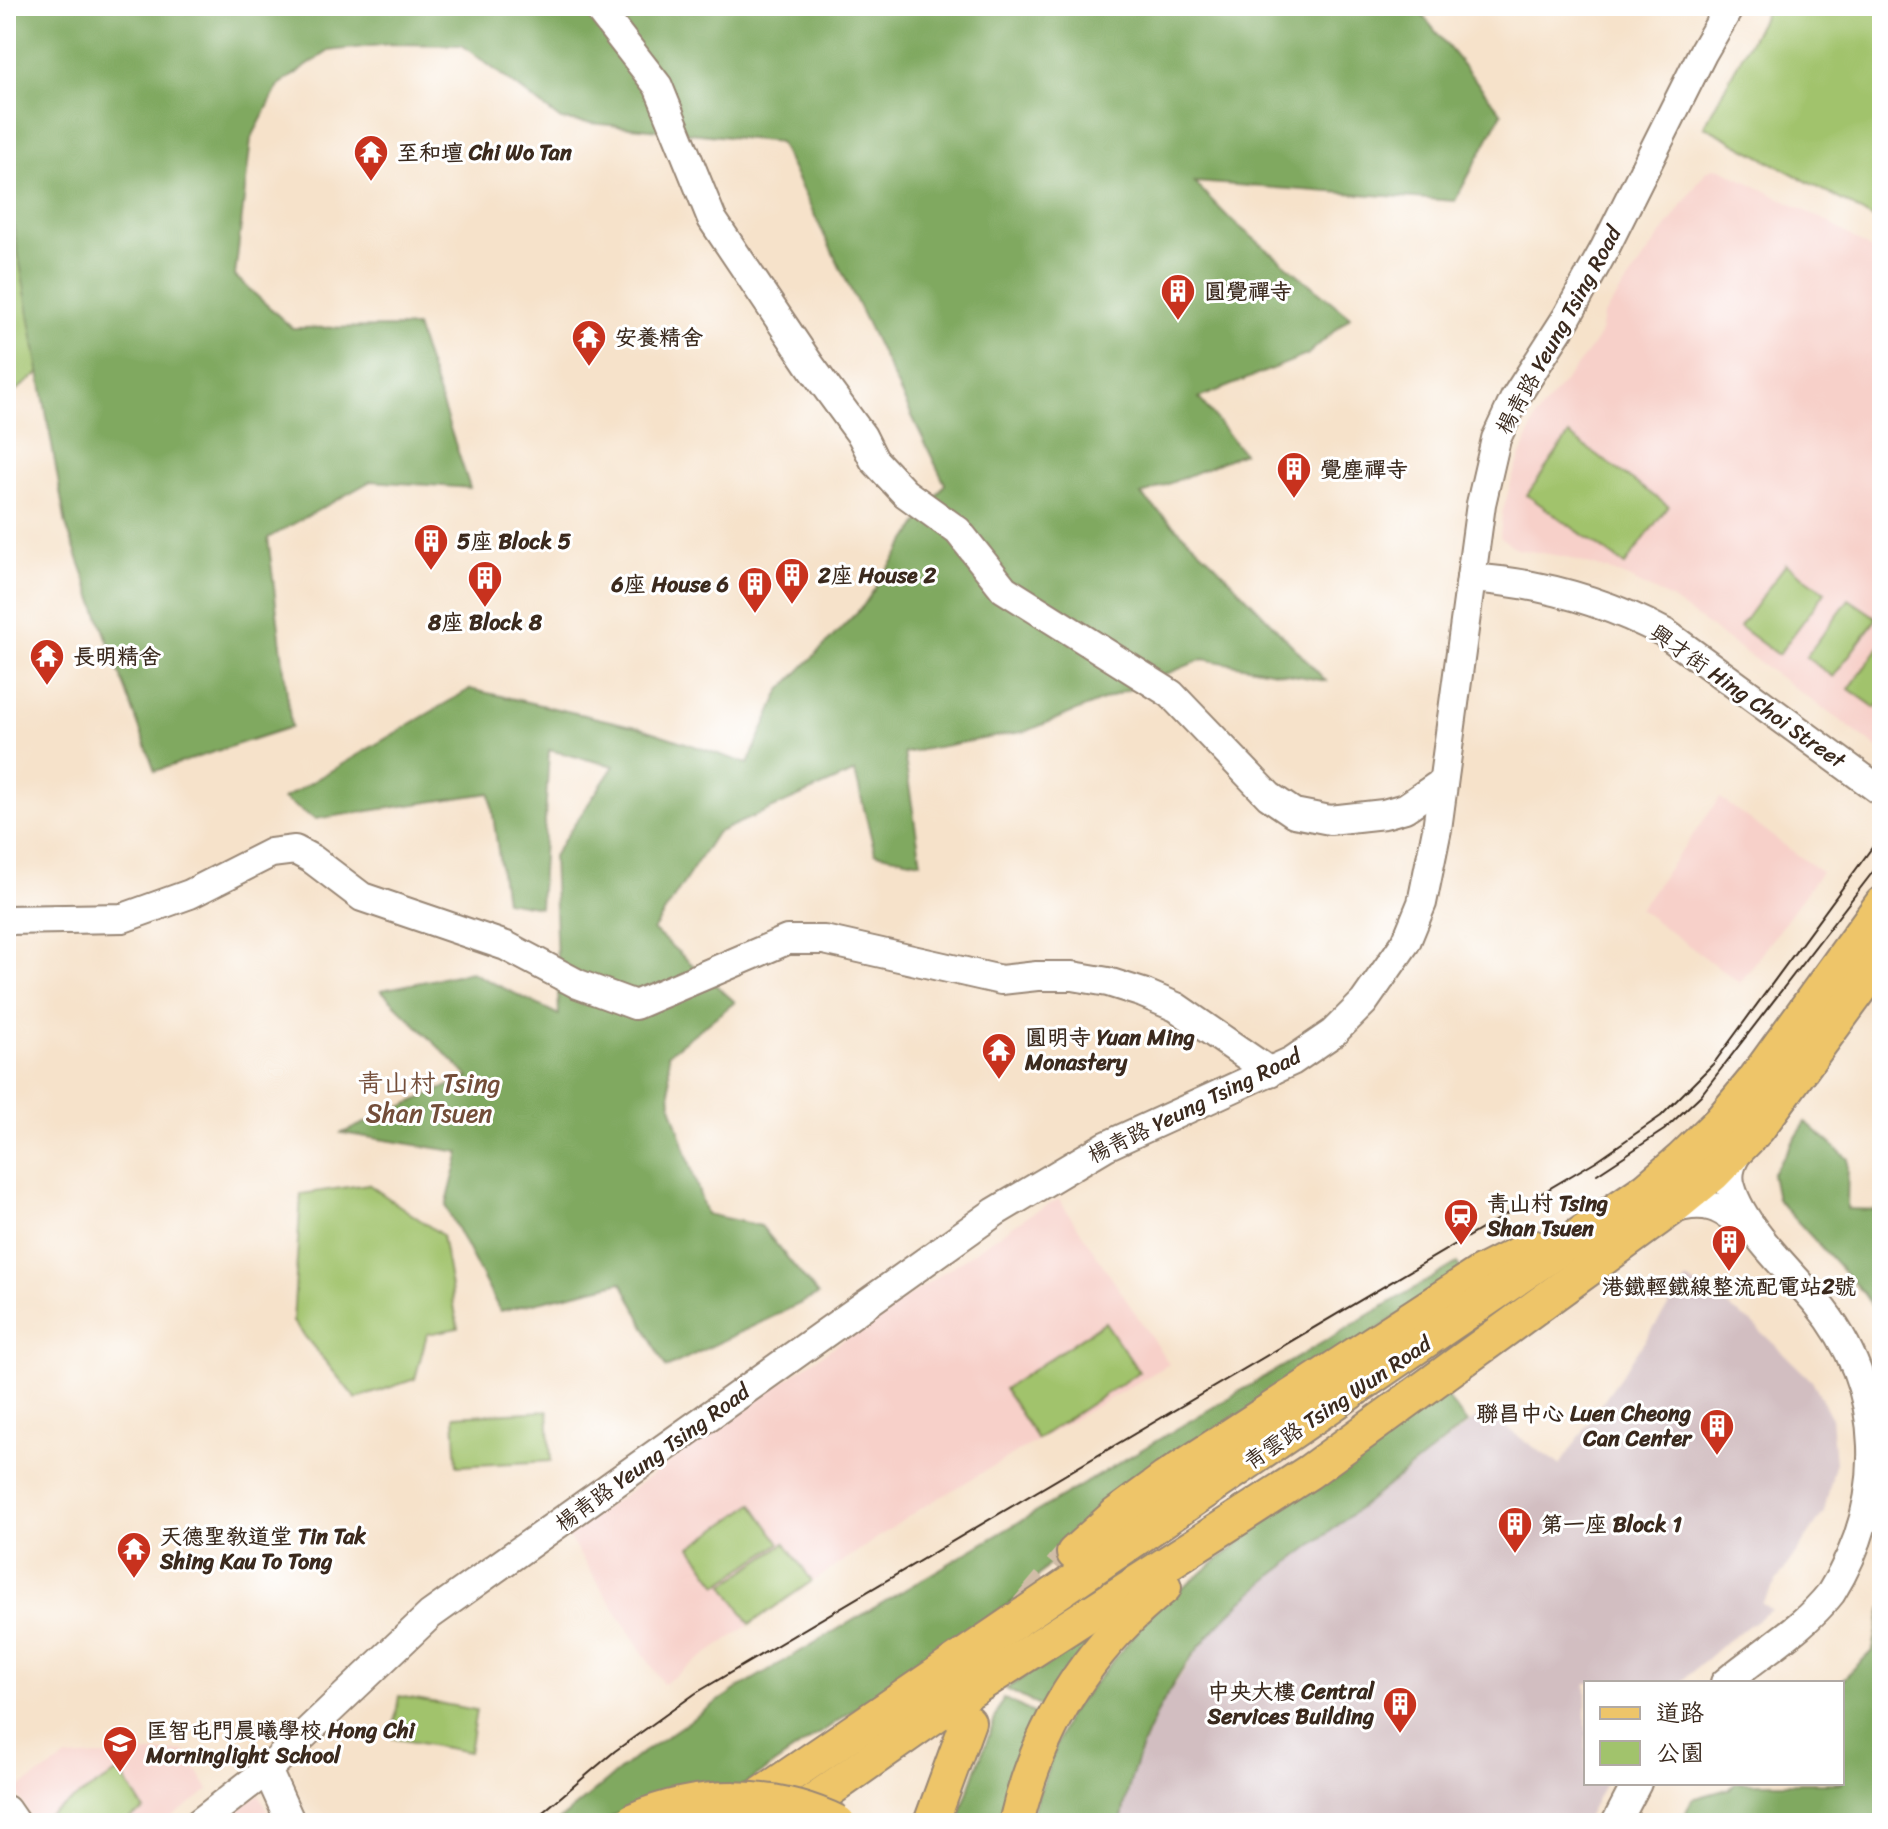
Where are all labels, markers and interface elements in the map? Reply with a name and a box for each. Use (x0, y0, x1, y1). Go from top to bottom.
temple icon: 至和壇 Chi Wo Tan (352, 133, 390, 183)
place label: 至和壇 Chi Wo Tan (397, 133, 572, 172)
street label: 楊青路 Yeung Tsing Road (1485, 217, 1633, 442)
building icon: 圓覺禪寺 (1159, 272, 1197, 322)
place label: 圓覺禪寺 (1204, 272, 1292, 311)
temple icon: 安養精舍 (570, 318, 608, 368)
place label: 安養精舍 (615, 318, 703, 357)
building icon: 覺塵禪寺 (1275, 450, 1313, 500)
place label: 覺塵禪寺 (1320, 450, 1408, 489)
building icon: 5座 Block 5 (412, 522, 450, 572)
place label: 5座 Block 5 (457, 522, 572, 561)
building icon: 2座 House 2 (773, 556, 811, 606)
place label: 2座 House 2 (817, 556, 936, 595)
building icon: 8座 Block 8 (466, 559, 504, 609)
place label: 6座 House 6 (610, 565, 729, 604)
building icon: 6座 House 6 (736, 565, 774, 615)
place label: 8座 Block 8 (427, 603, 543, 642)
street label: 興才街 Hing Choi Street (1641, 614, 1855, 780)
temple icon: 長明精舍 (28, 637, 66, 687)
place label: 長明精舍 (73, 637, 161, 676)
place label: 圓明寺 Yuan Ming Monastery (1024, 1018, 1195, 1082)
temple icon: 圓明寺 Yuan Ming Monastery (980, 1031, 1018, 1081)
street label: 楊青路 Yeung Tsing Road (1081, 1036, 1309, 1174)
district label: 青山村 Tsing Shan Tsuen (357, 1060, 501, 1136)
place label: 青山村 Tsing Shan Tsuen (1486, 1184, 1608, 1248)
station icon: 青山村 Tsing Shan Tsuen (1442, 1197, 1480, 1247)
building icon: 港鐵輕鐵線整流配電站2號 (1710, 1223, 1748, 1273)
place label: 港鐵輕鐵線整流配電站2號 (1602, 1267, 1856, 1306)
street label: 青雲路 Tsing Wun Road (1235, 1324, 1441, 1480)
street label: 楊青路 Yeung Tsing Road (546, 1372, 759, 1542)
place label: 聯昌中心 Luen Cheong Can Center (1476, 1394, 1693, 1458)
building icon: 聯昌中心 Luen Cheong Can Center (1698, 1407, 1736, 1457)
building icon: 第一座 Block 1 (1496, 1505, 1534, 1555)
place label: 第一座 Block 1 (1541, 1505, 1682, 1544)
place label: 天德聖教道堂 Tin Tak Shing Kau To Tong (159, 1517, 366, 1581)
temple icon: 天德聖教道堂 Tin Tak Shing Kau To Tong (115, 1530, 153, 1580)
place label: 中央大樓 Central Services Building (1206, 1672, 1376, 1736)
legend (1584, 1681, 1844, 1785)
building icon: 中央大樓 Central Services Building (1381, 1685, 1419, 1735)
text: 道路 (1656, 1692, 1704, 1734)
place label: 匡智屯門晨曦學校 Hong Chi Morninglight School (145, 1711, 416, 1775)
school or university icon: 匡智屯門晨曦學校 Hong Chi Morninglight School (101, 1724, 139, 1774)
text: 公園 (1656, 1732, 1704, 1774)

